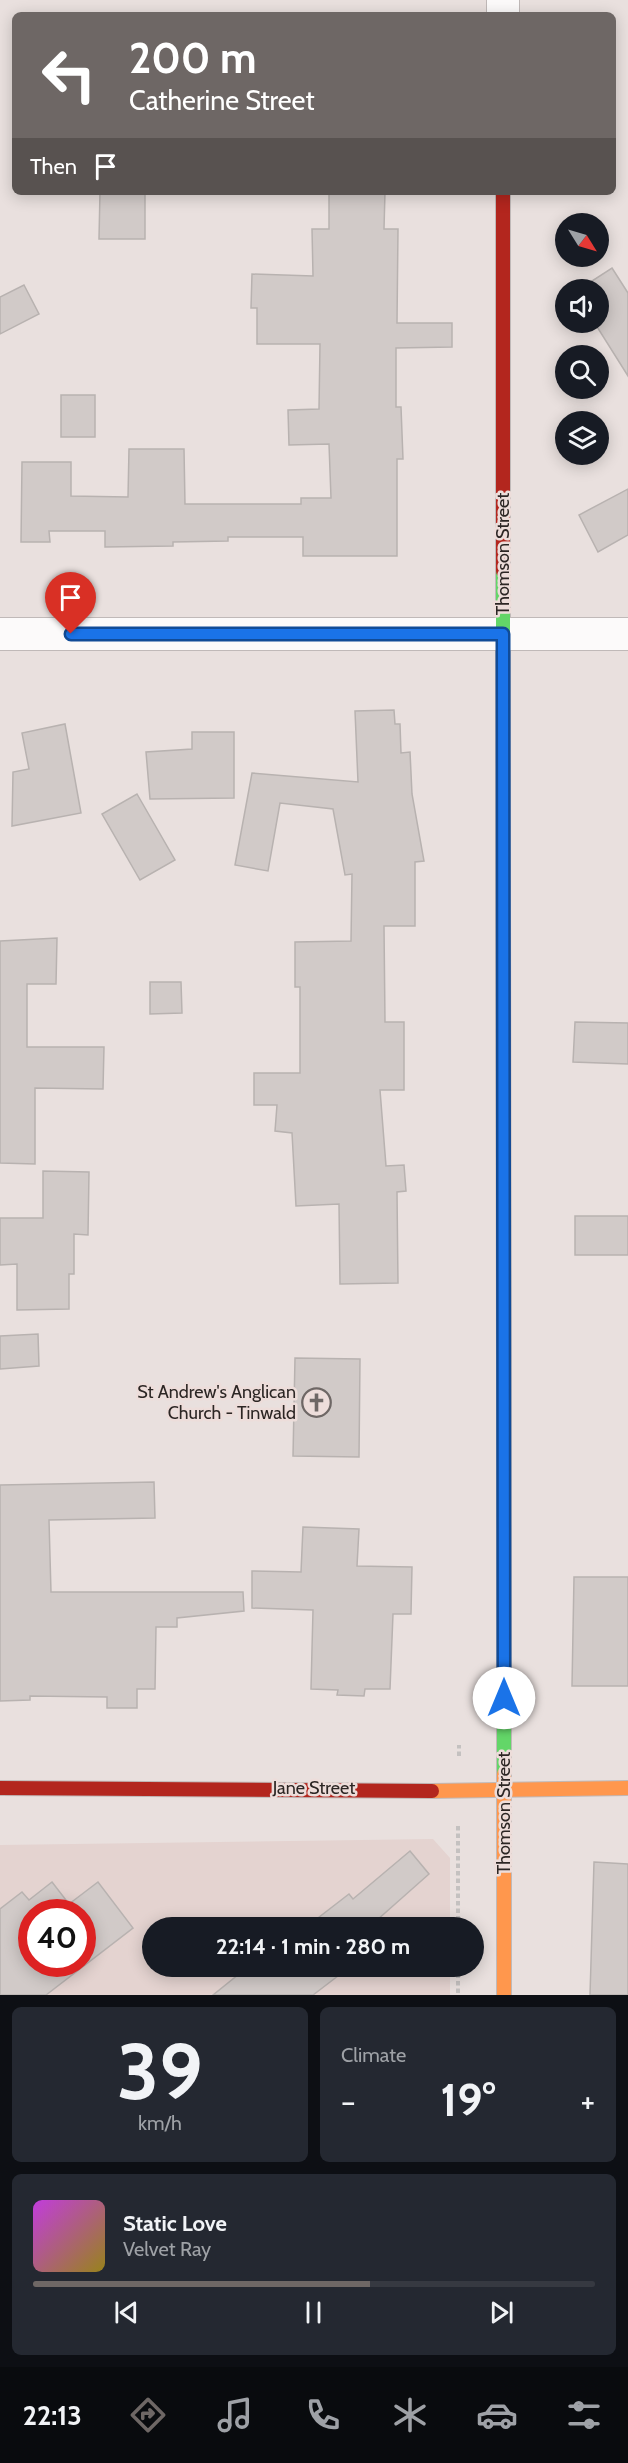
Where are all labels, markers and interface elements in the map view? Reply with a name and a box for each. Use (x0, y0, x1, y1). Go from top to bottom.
text: 200 m (129, 32, 256, 84)
icon: left (30, 36, 108, 114)
text: Catherine Street (129, 84, 315, 117)
icon: arrive (89, 150, 122, 183)
text: Then (30, 153, 77, 180)
north arrow (555, 213, 609, 267)
map controls (555, 213, 609, 465)
button: sound (555, 279, 609, 333)
button: search (555, 345, 609, 399)
button: layers (555, 411, 609, 465)
street label: Thomson Street (492, 493, 514, 615)
pin (45, 572, 96, 634)
icon: arrive (54, 581, 87, 614)
place label: St Andrew's Anglican Church - Tinwald (137, 1381, 296, 1424)
church icon: St Andrew's Anglican Church - Tinwald (301, 1386, 333, 1418)
position arrow (472, 1666, 536, 1730)
street label: Thomson Street (493, 1752, 515, 1874)
street label: Jane Street (272, 1777, 355, 1799)
speed limit sign: 40 (18, 1899, 96, 1977)
text: 22:14 · 1 min · 280 m (216, 1933, 410, 1960)
text: 39 (117, 2024, 203, 2119)
text: Climate (341, 2043, 406, 2067)
text: 19° (441, 2073, 495, 2127)
text: − (341, 2081, 356, 2121)
text: + (580, 2081, 595, 2121)
text: km/h (138, 2111, 182, 2135)
text: Static Love (123, 2210, 227, 2237)
text: Velvet Ray (123, 2237, 211, 2261)
icon: previous (110, 2296, 143, 2329)
icon: pause (297, 2296, 330, 2329)
icon: next (485, 2296, 518, 2329)
icon: directions (127, 2394, 169, 2436)
icon: music (214, 2394, 256, 2436)
icon: phone (302, 2394, 344, 2436)
icon: climate (389, 2394, 431, 2436)
icon: car (476, 2394, 518, 2436)
icon: filters (563, 2394, 605, 2436)
text: 22:13 (23, 2399, 82, 2432)

